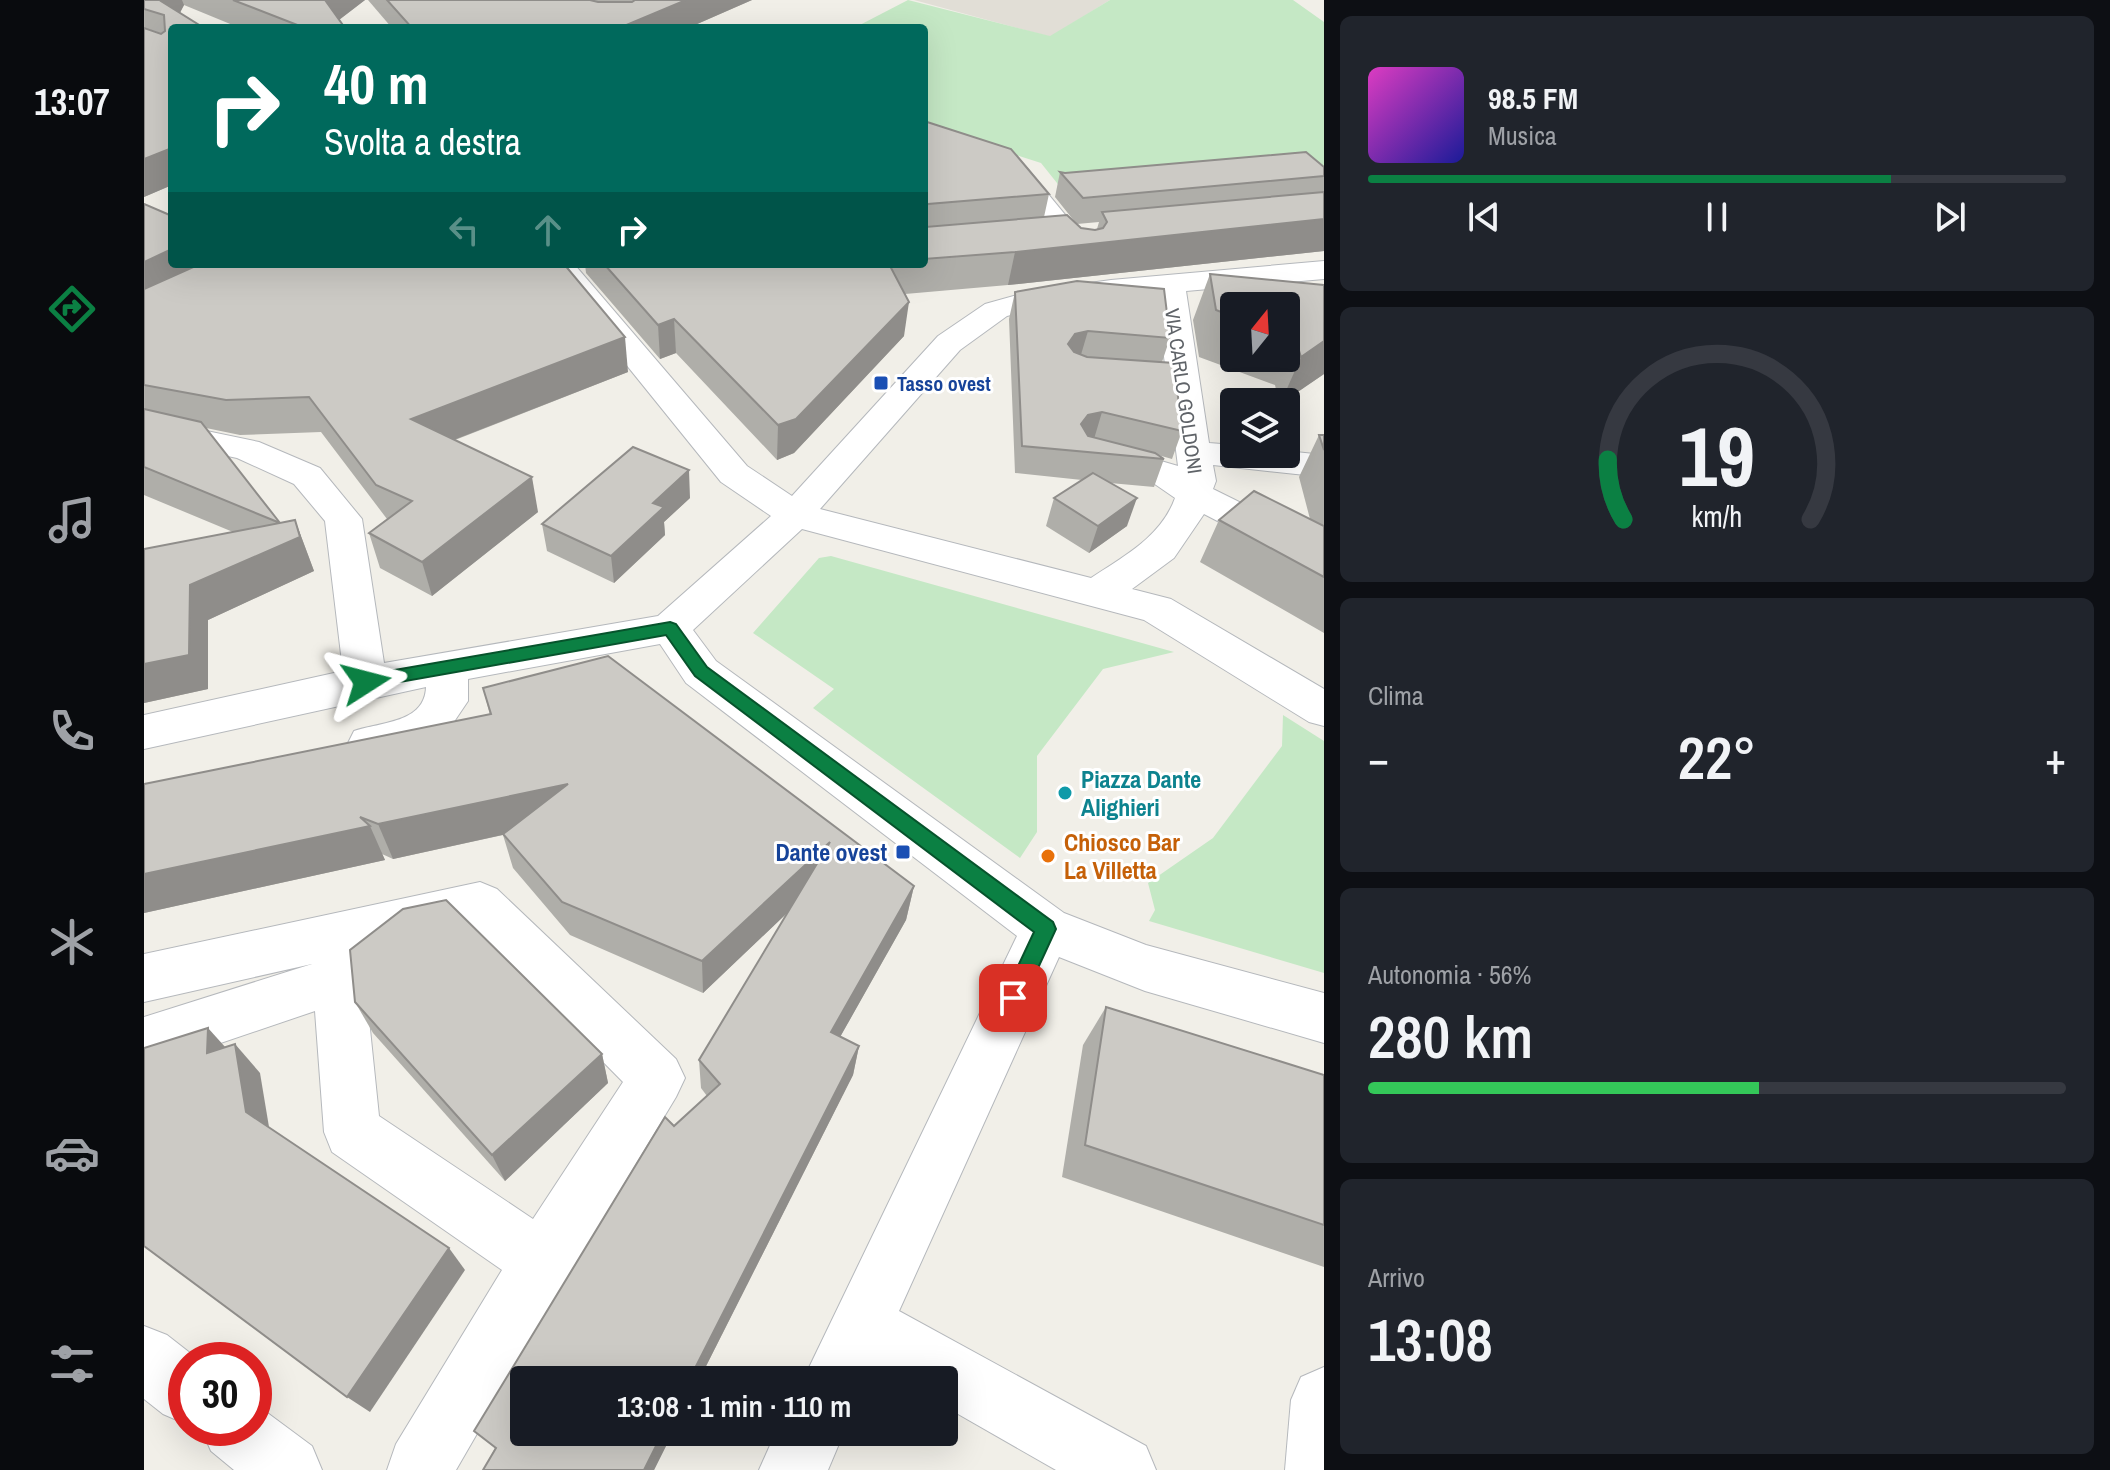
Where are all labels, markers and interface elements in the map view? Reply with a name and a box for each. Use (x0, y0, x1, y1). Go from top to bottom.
text: 40 m (324, 46, 429, 121)
icon: right (192, 56, 296, 160)
text: 13:07 (34, 78, 110, 126)
text: 98.5 FM (1488, 78, 1578, 118)
text: Svolta a destra (324, 118, 521, 166)
text: Musica (1488, 118, 1557, 153)
icon: previous (1462, 195, 1506, 239)
icon: pause (1695, 195, 1739, 239)
icon: next (1928, 195, 1972, 239)
icon: left (442, 208, 486, 252)
icon: ahead (526, 208, 570, 252)
icon: right (610, 208, 654, 252)
icon: directions (44, 281, 100, 337)
north arrow (1220, 292, 1300, 372)
map controls (1220, 292, 1300, 468)
street label: VIA CARLO GOLDONI (1159, 307, 1209, 475)
place label: Tasso ovest (897, 370, 991, 397)
marker: Tasso ovest (872, 374, 890, 392)
button: layers (1220, 388, 1300, 468)
text: 19 (1679, 400, 1755, 512)
icon: music (44, 492, 100, 548)
text: km/h (1692, 497, 1742, 536)
position arrow (324, 640, 408, 724)
text: Clima (1368, 678, 1424, 713)
icon: phone (44, 703, 100, 759)
text: 22° (1678, 717, 1756, 798)
text: − (1368, 728, 1389, 788)
text: + (2045, 728, 2066, 788)
place label: Piazza Dante Alighieri (1081, 763, 1201, 823)
marker: Piazza Dante Alighieri (1056, 784, 1074, 802)
place label: Chiosco Bar La Villetta (1064, 826, 1180, 886)
place label: Dante ovest (775, 836, 887, 868)
marker: Dante ovest (894, 843, 912, 861)
marker: Chiosco Bar La Villetta (1039, 847, 1057, 865)
icon: climate (44, 914, 100, 970)
text: Autonomia · 56% (1368, 957, 1532, 992)
pin (979, 964, 1047, 1032)
icon: arrive (991, 976, 1035, 1020)
text: 280 km (1368, 996, 1533, 1077)
icon: car (44, 1125, 100, 1181)
text: Arrivo (1368, 1260, 1425, 1295)
text: 13:08 (1368, 1299, 1493, 1380)
icon: filters (44, 1336, 100, 1392)
speed limit sign: 30 (168, 1342, 272, 1446)
text: 13:08 · 1 min · 110 m (617, 1386, 851, 1426)

